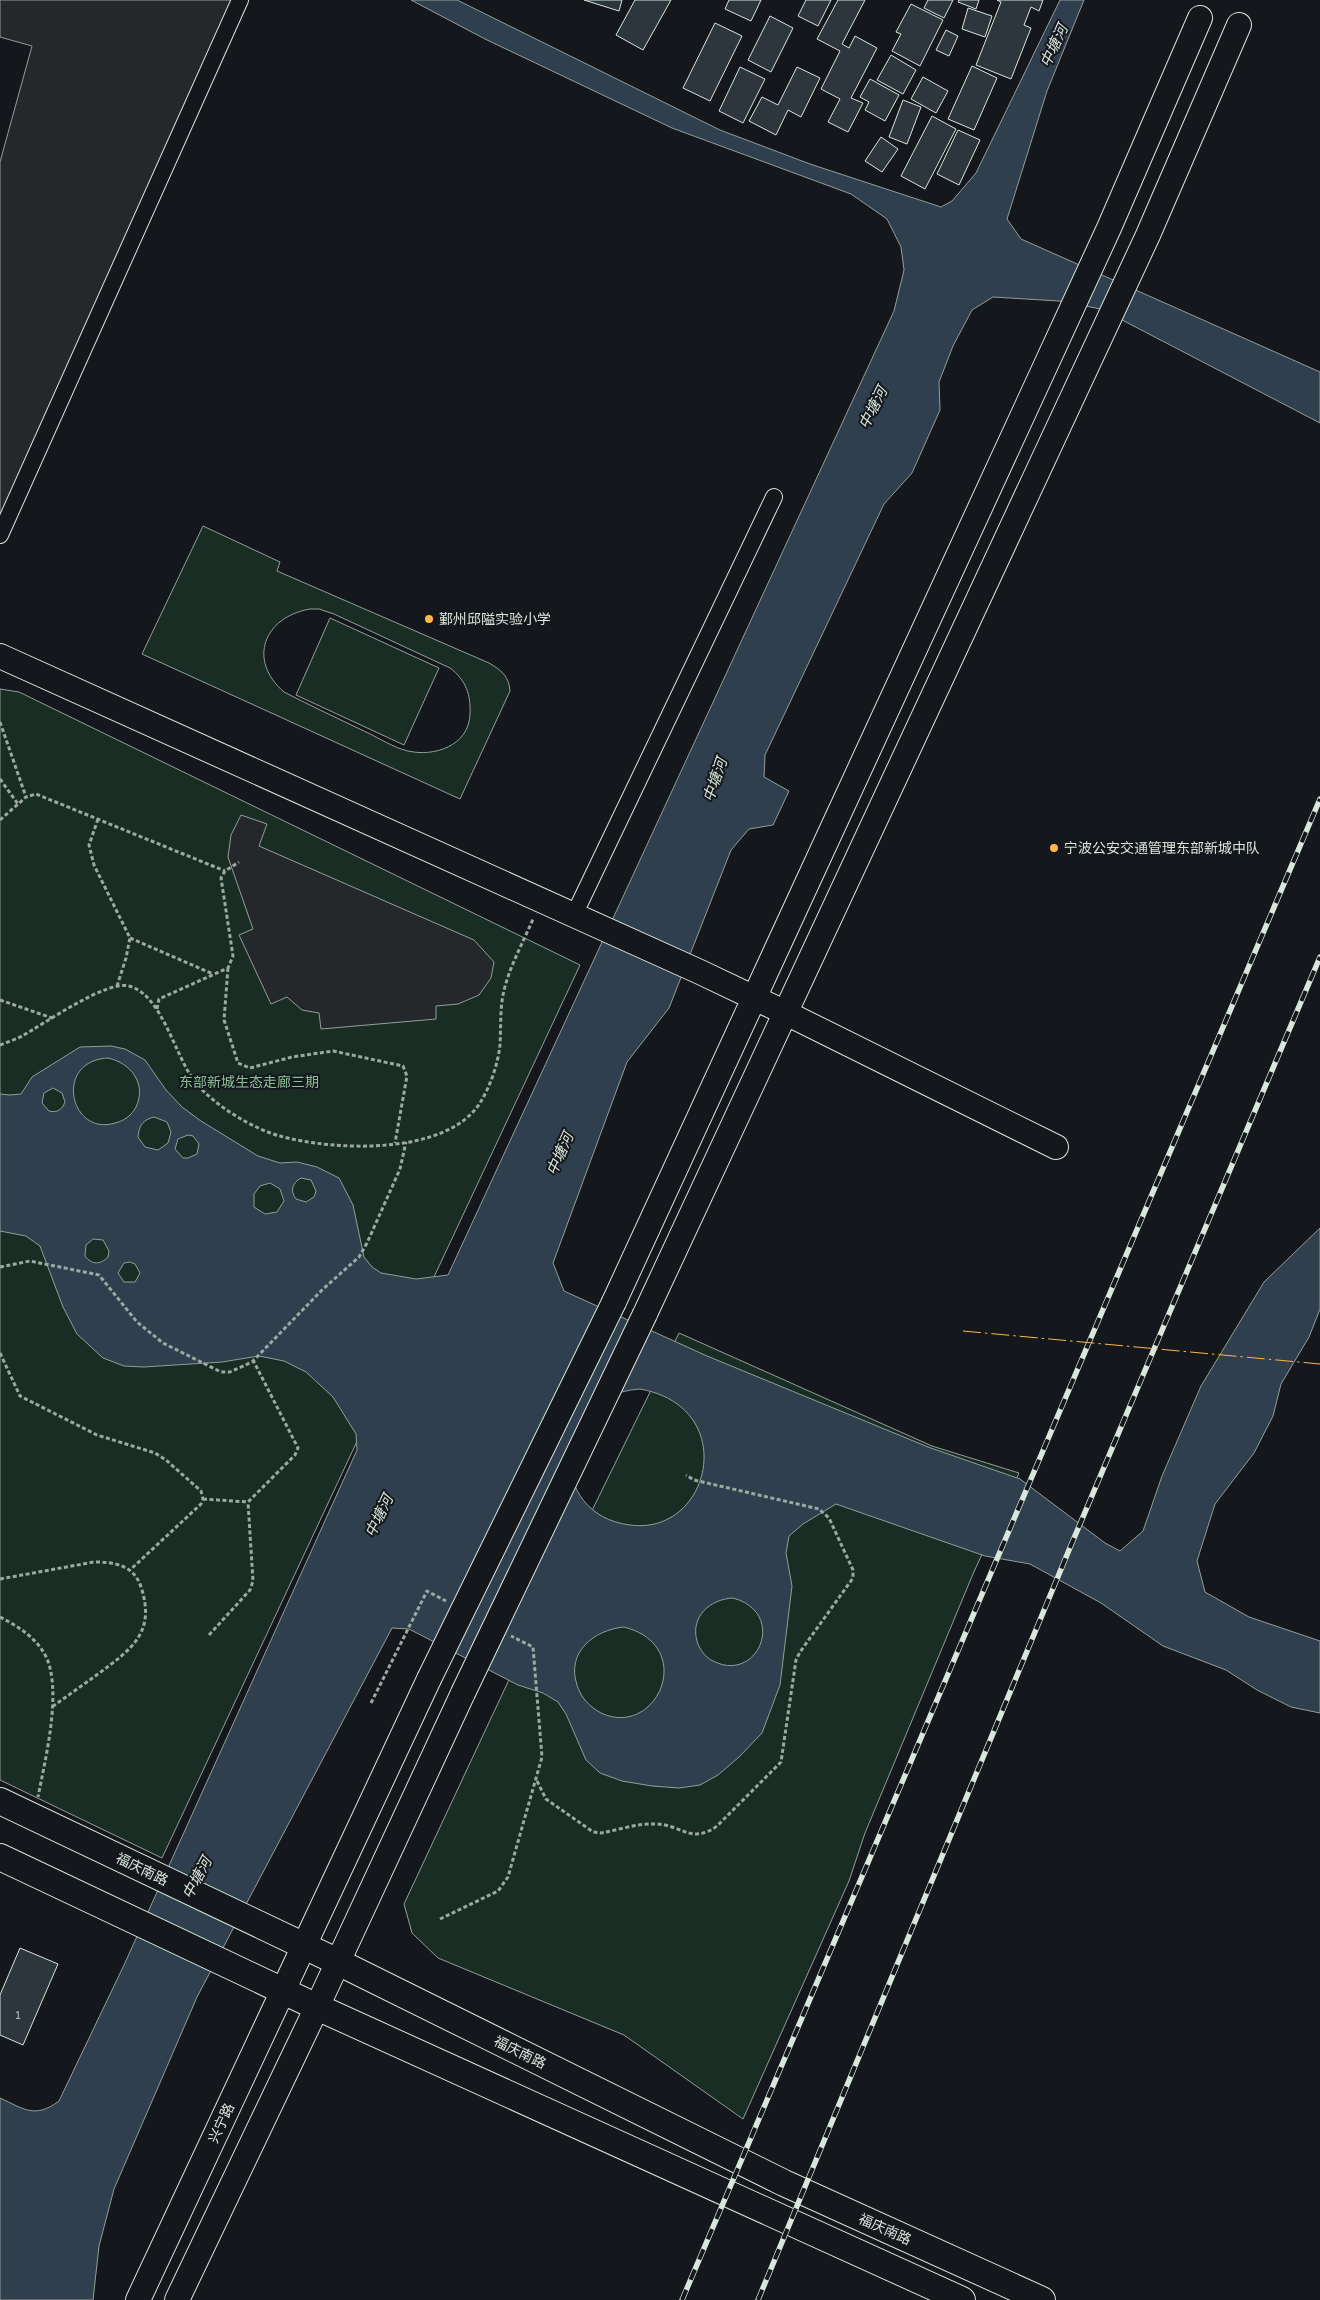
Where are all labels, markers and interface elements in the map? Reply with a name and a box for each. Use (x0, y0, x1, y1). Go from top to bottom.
water label: 中塘河 (1035, 19, 1072, 70)
water label: 中塘河 (854, 381, 892, 432)
place label: 鄞州邱隘实验小学 (439, 610, 551, 627)
marker: 鄞州邱隘实验小学 (423, 613, 435, 625)
water label: 中塘河 (698, 753, 731, 804)
place label: 宁波公安交通管理东部新城中队 (1064, 839, 1260, 856)
marker: 宁波公安交通管理东部新城中队 (1048, 842, 1060, 854)
park label: 东部新城生态走廊三期 (179, 1073, 319, 1090)
water label: 中塘河 (542, 1127, 578, 1178)
water label: 中塘河 (360, 1489, 397, 1540)
street label: 福庆南路 (113, 1849, 171, 1888)
water label: 中塘河 (178, 1851, 216, 1902)
house number: 1 (15, 2008, 21, 2021)
street label: 福庆南路 (491, 2032, 549, 2071)
street label: 兴宁路 (204, 2100, 237, 2145)
street label: 福庆南路 (856, 2209, 914, 2248)

